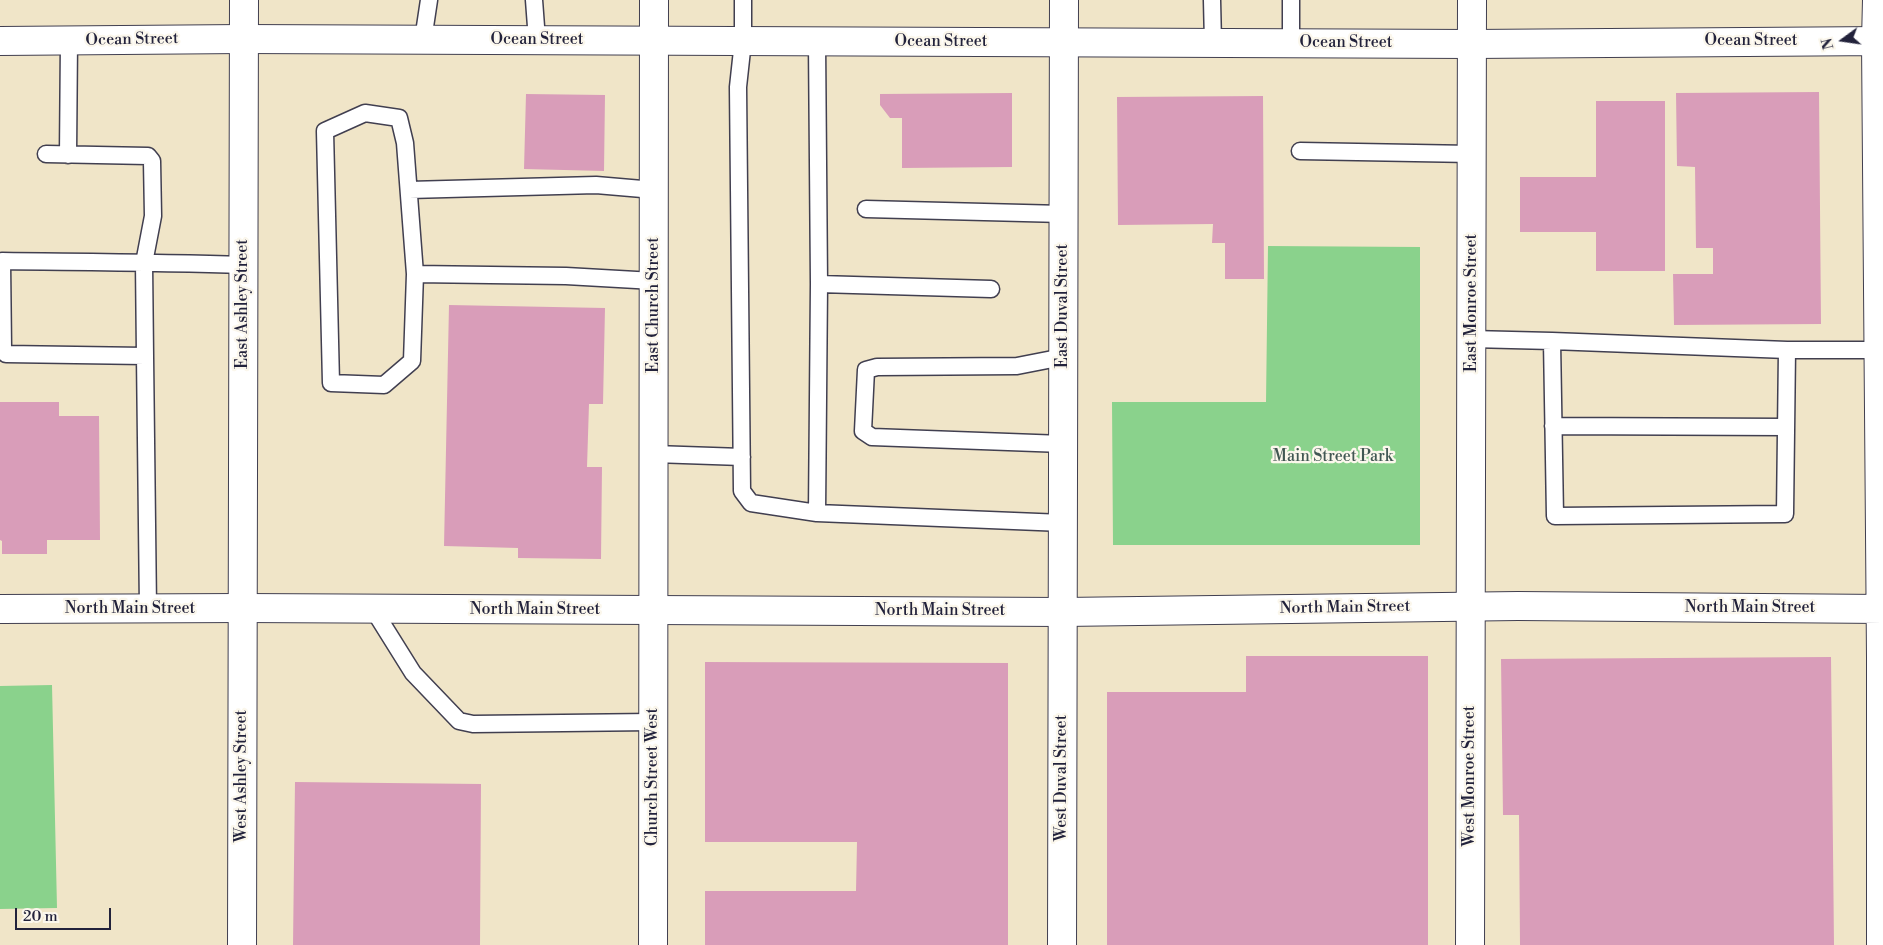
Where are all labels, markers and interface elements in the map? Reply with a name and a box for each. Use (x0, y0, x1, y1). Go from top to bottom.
north arrow (1818, 15, 1868, 65)
street label: Ocean Street (85, 30, 179, 50)
street label: Ocean Street (490, 30, 584, 50)
street label: Ocean Street (1704, 31, 1798, 51)
street label: Ocean Street (894, 32, 988, 52)
street label: Ocean Street (1299, 33, 1393, 53)
text: N (1818, 36, 1839, 51)
street label: East Monroe Street (1462, 234, 1482, 372)
street label: East Church Street (644, 237, 664, 373)
street label: East Ashley Street (233, 239, 253, 369)
street label: East Duval Street (1053, 244, 1073, 368)
park label: Main Street Park (1273, 447, 1393, 467)
street label: North Main Street (1280, 597, 1410, 619)
street label: North Main Street (1685, 598, 1815, 618)
street label: North Main Street (65, 599, 195, 619)
street label: North Main Street (470, 600, 600, 620)
street label: North Main Street (875, 601, 1005, 621)
street label: West Monroe Street (1460, 706, 1480, 846)
street label: Church Street West (643, 708, 663, 846)
street label: West Ashley Street (232, 710, 252, 842)
street label: West Duval Street (1052, 715, 1072, 841)
scale bar (18, 898, 114, 930)
text: 20 m (23, 907, 58, 926)

